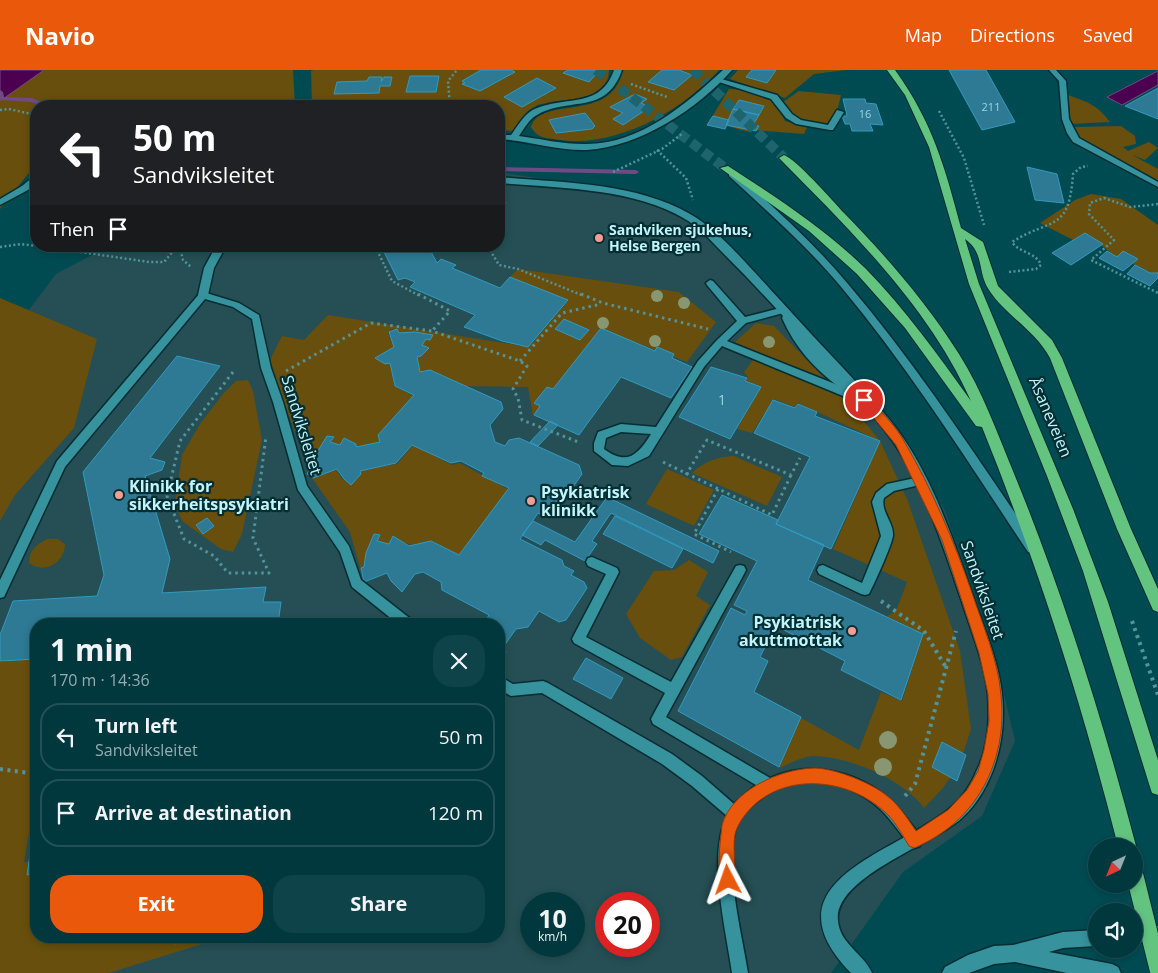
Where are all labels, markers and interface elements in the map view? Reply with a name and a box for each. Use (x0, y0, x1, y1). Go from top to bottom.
text: Navio (25, 19, 95, 52)
text: Map (905, 23, 942, 47)
text: Directions (970, 23, 1055, 47)
text: Saved (1083, 23, 1133, 47)
house number: 211 (982, 99, 1000, 114)
house number: 16 (859, 106, 871, 121)
text: 50 m (133, 114, 216, 161)
icon: left (50, 120, 115, 185)
text: Sandviksleitet (133, 159, 274, 189)
icon: arrive (104, 215, 132, 243)
text: Then (50, 216, 94, 242)
place label: Sandviken sjukehus, Helse Bergen (609, 220, 752, 255)
marker: Sandviken sjukehus, Helse Bergen (593, 232, 605, 244)
street label: Sandviksleitet (276, 373, 328, 478)
street label: Åsaneveien (1024, 373, 1078, 461)
pin (843, 379, 885, 421)
icon: arrive (850, 386, 878, 414)
house number: 1 (718, 390, 726, 409)
place label: Klinikk for sikkerheitspsykiatri (129, 475, 289, 515)
place label: Psykiatrisk klinikk (541, 481, 630, 521)
marker: Klinikk for sikkerheitspsykiatri (113, 489, 125, 501)
marker: Psykiatrisk klinikk (525, 495, 537, 507)
street label: Sandviksleitet (956, 538, 1010, 642)
place label: Psykiatrisk akuttmottak (739, 611, 842, 651)
marker: Psykiatrisk akuttmottak (846, 625, 858, 637)
text: 1 min (50, 629, 133, 670)
button: close (433, 635, 485, 687)
text: 170 m · 14:36 (50, 669, 150, 691)
text: Turn left (95, 713, 177, 739)
icon: left (52, 723, 80, 751)
text: 50 m (439, 724, 483, 750)
text: Sandviksleitet (95, 739, 198, 761)
icon: arrive (52, 799, 80, 827)
text: Arrive at destination (95, 800, 292, 826)
text: 120 m (428, 800, 483, 826)
north arrow (1088, 838, 1142, 892)
map controls (1088, 838, 1143, 958)
position arrow (701, 853, 753, 905)
button: Exit (50, 875, 263, 933)
button: Share (273, 875, 485, 933)
speed limit sign: 20 (595, 892, 660, 957)
text: 10 (538, 901, 567, 935)
button: sound (1088, 903, 1143, 958)
text: km/h (538, 928, 567, 945)

